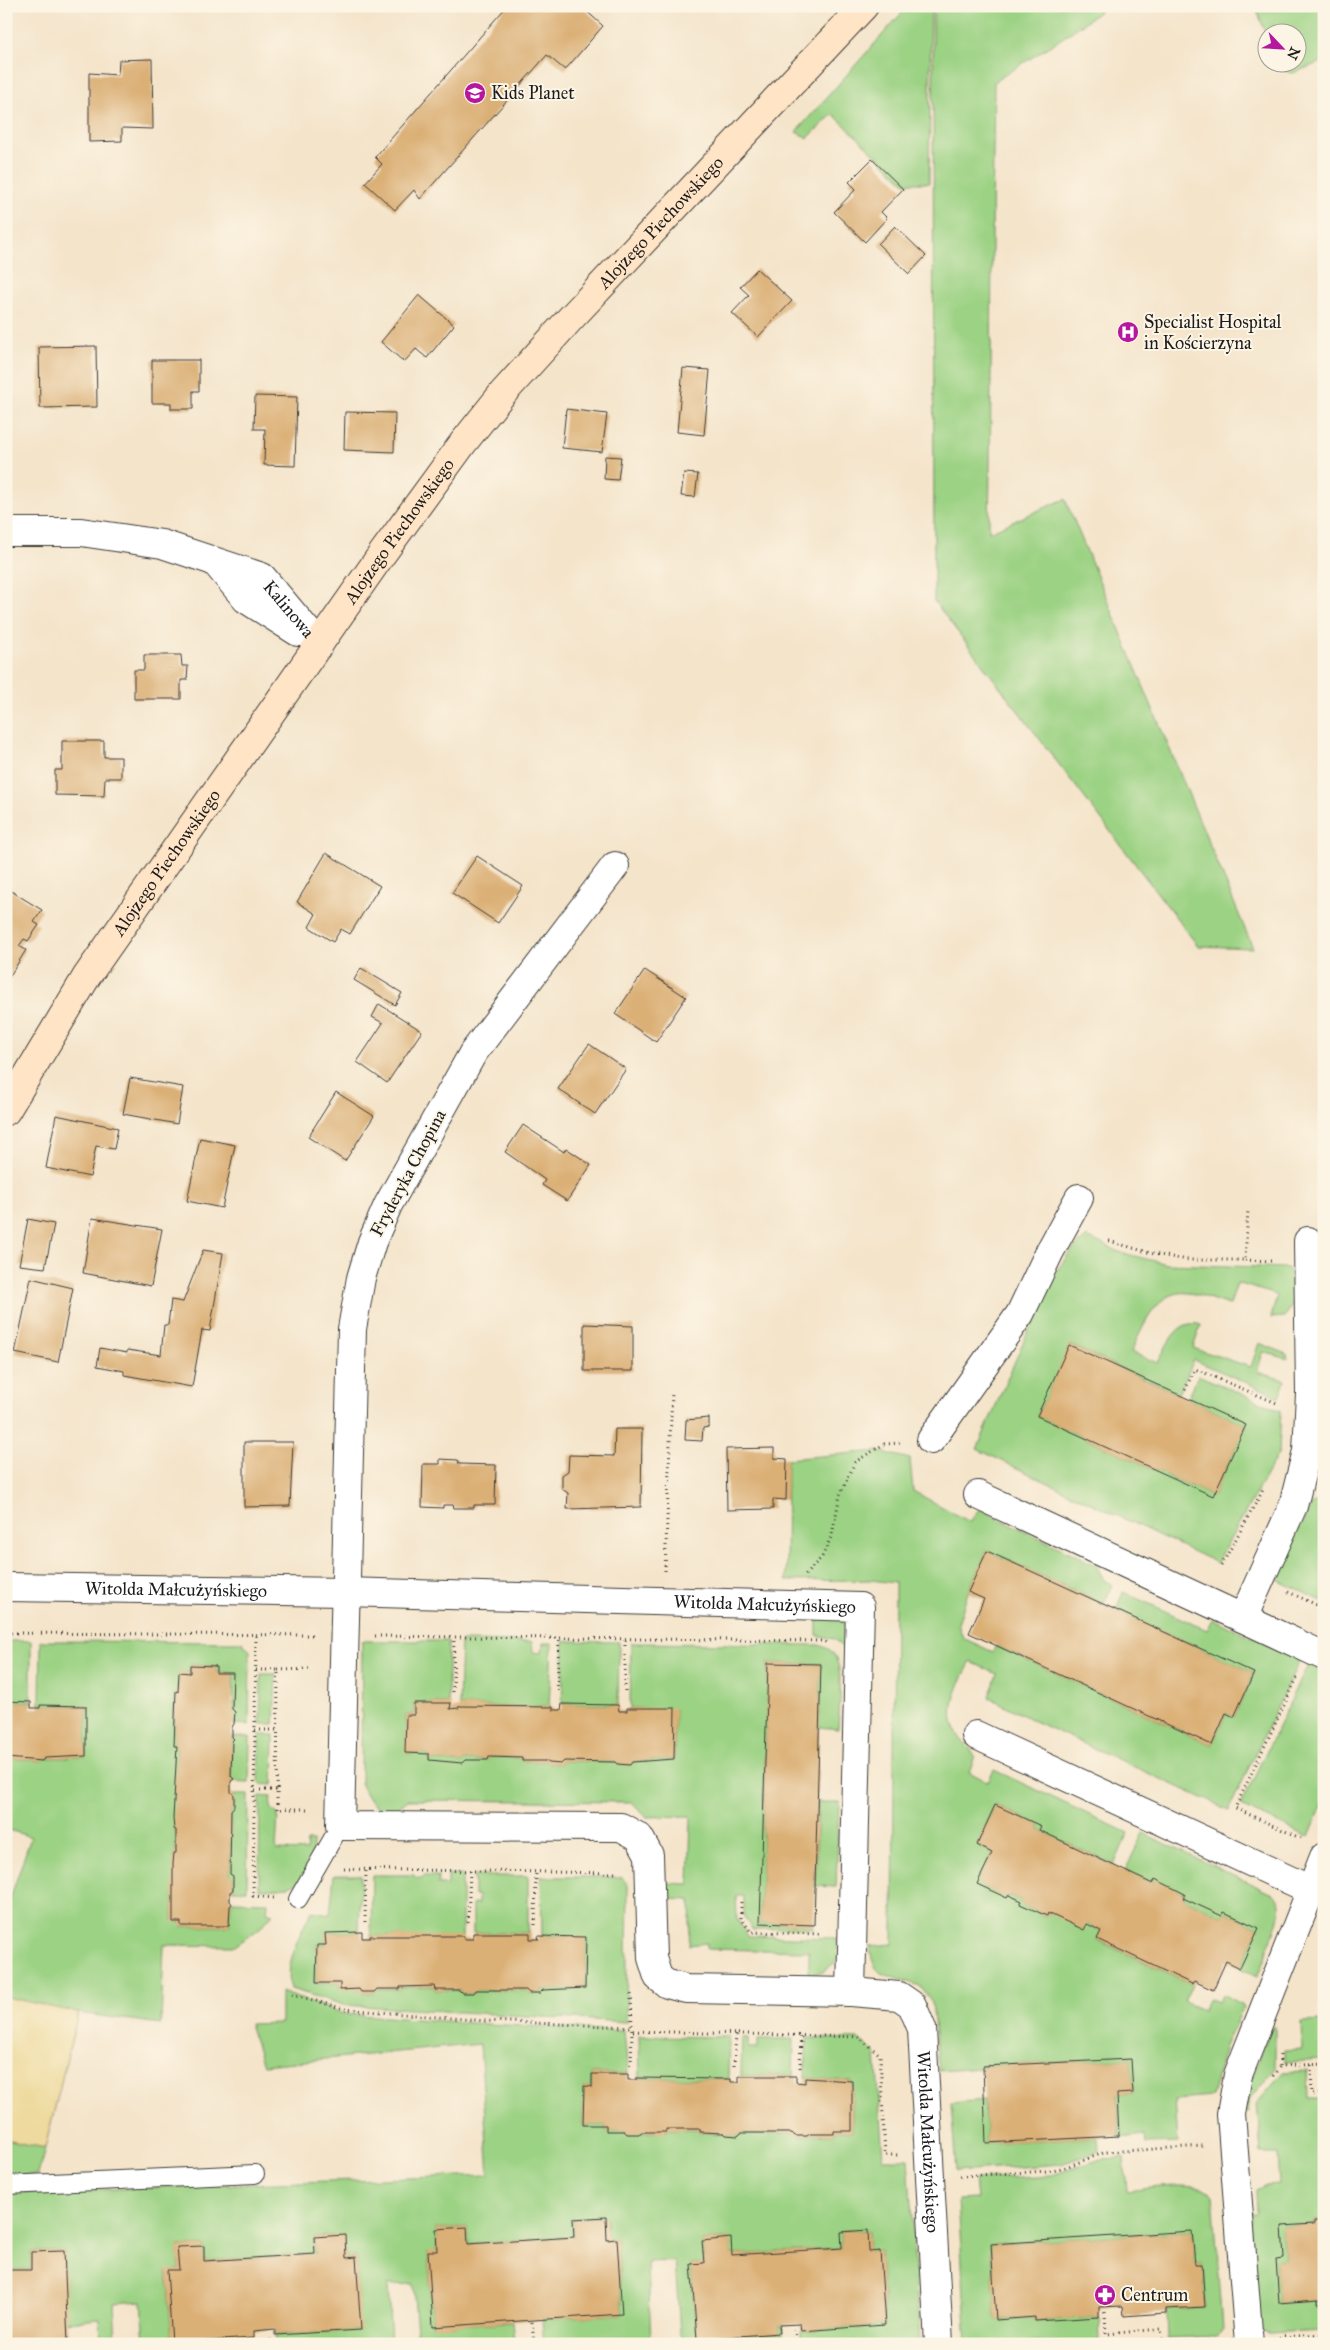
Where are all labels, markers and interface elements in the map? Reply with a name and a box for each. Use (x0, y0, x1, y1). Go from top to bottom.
north arrow (1258, 22, 1308, 72)
text: N (1283, 44, 1304, 62)
school or university icon: Kids Planet (463, 81, 487, 105)
place label: Kids Planet (491, 82, 575, 104)
street label: Alojzego Piechowskiego (592, 152, 728, 294)
place label: Specialist Hospital in Kościerzyna (1144, 311, 1282, 354)
hospital icon: Specialist Hospital in Kościerzyna (1116, 320, 1140, 344)
street label: Alojzego Piechowskiego (339, 454, 459, 609)
street label: Kalinowa (258, 576, 320, 643)
street label: Alojzego Piechowskiego (107, 785, 225, 941)
street label: Fryderyka Chopina (365, 1105, 451, 1240)
street label: Witolda Małcużyńskiego (85, 1577, 267, 1603)
street label: Witolda Małcużyńskiego (673, 1591, 856, 1619)
street label: Witolda Małcużyńskiego (912, 2050, 944, 2233)
pharmacy icon: Centrum (1093, 2283, 1117, 2307)
place label: Centrum (1121, 2284, 1188, 2306)

